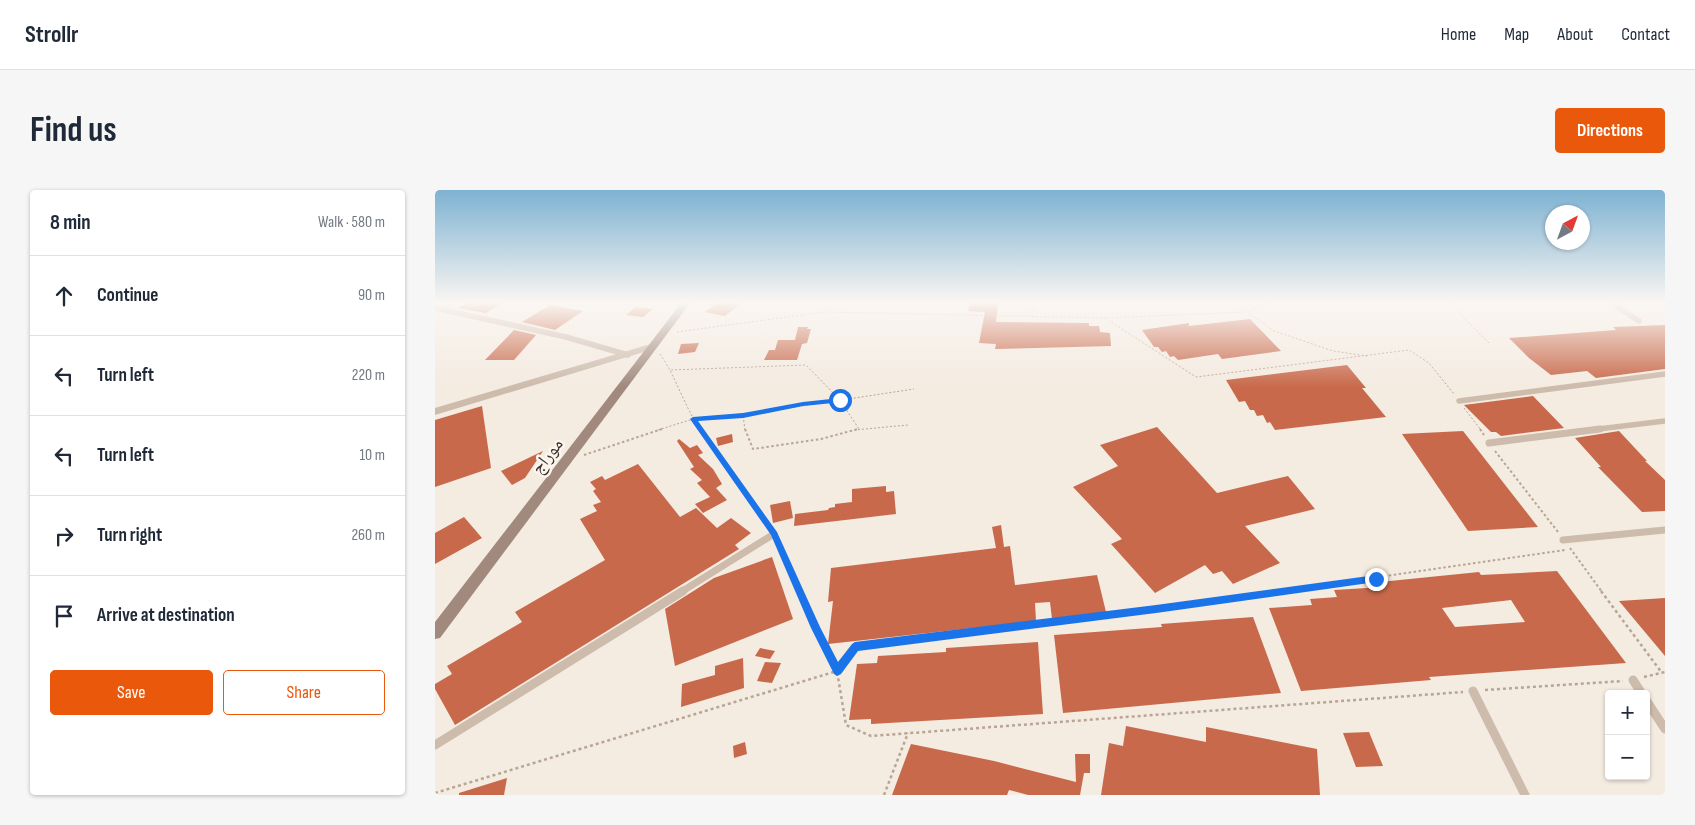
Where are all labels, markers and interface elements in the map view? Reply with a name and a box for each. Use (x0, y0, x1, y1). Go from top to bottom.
text: Strollr (25, 20, 79, 49)
text: Home (1441, 24, 1476, 45)
text: Map (1504, 24, 1529, 45)
text: About (1557, 24, 1593, 45)
text: Contact (1621, 24, 1670, 45)
button: Directions (1555, 108, 1665, 153)
text: Find us (30, 109, 117, 152)
north arrow (1545, 205, 1590, 250)
text: 8 min (50, 210, 91, 235)
text: Walk · 580 m (318, 213, 385, 232)
icon: ahead (50, 282, 78, 310)
text: Continue (97, 284, 158, 307)
text: 90 m (358, 286, 385, 305)
icon: left (50, 362, 78, 390)
text: Turn left (97, 364, 154, 387)
text: 220 m (352, 366, 385, 385)
route start (829, 389, 852, 412)
street label: موراج (527, 434, 568, 479)
icon: left (50, 442, 78, 470)
text: Turn left (97, 444, 154, 467)
text: 10 m (359, 446, 385, 465)
icon: right (50, 522, 78, 550)
text: Turn right (97, 524, 162, 547)
text: 260 m (351, 526, 385, 545)
route end (1365, 568, 1388, 591)
icon: arrive (50, 602, 78, 630)
text: Arrive at destination (97, 604, 235, 627)
button: Save (50, 670, 213, 715)
button: Share (223, 670, 385, 715)
map controls (1605, 690, 1650, 780)
button: + (1605, 690, 1650, 735)
button: − (1605, 735, 1650, 780)

